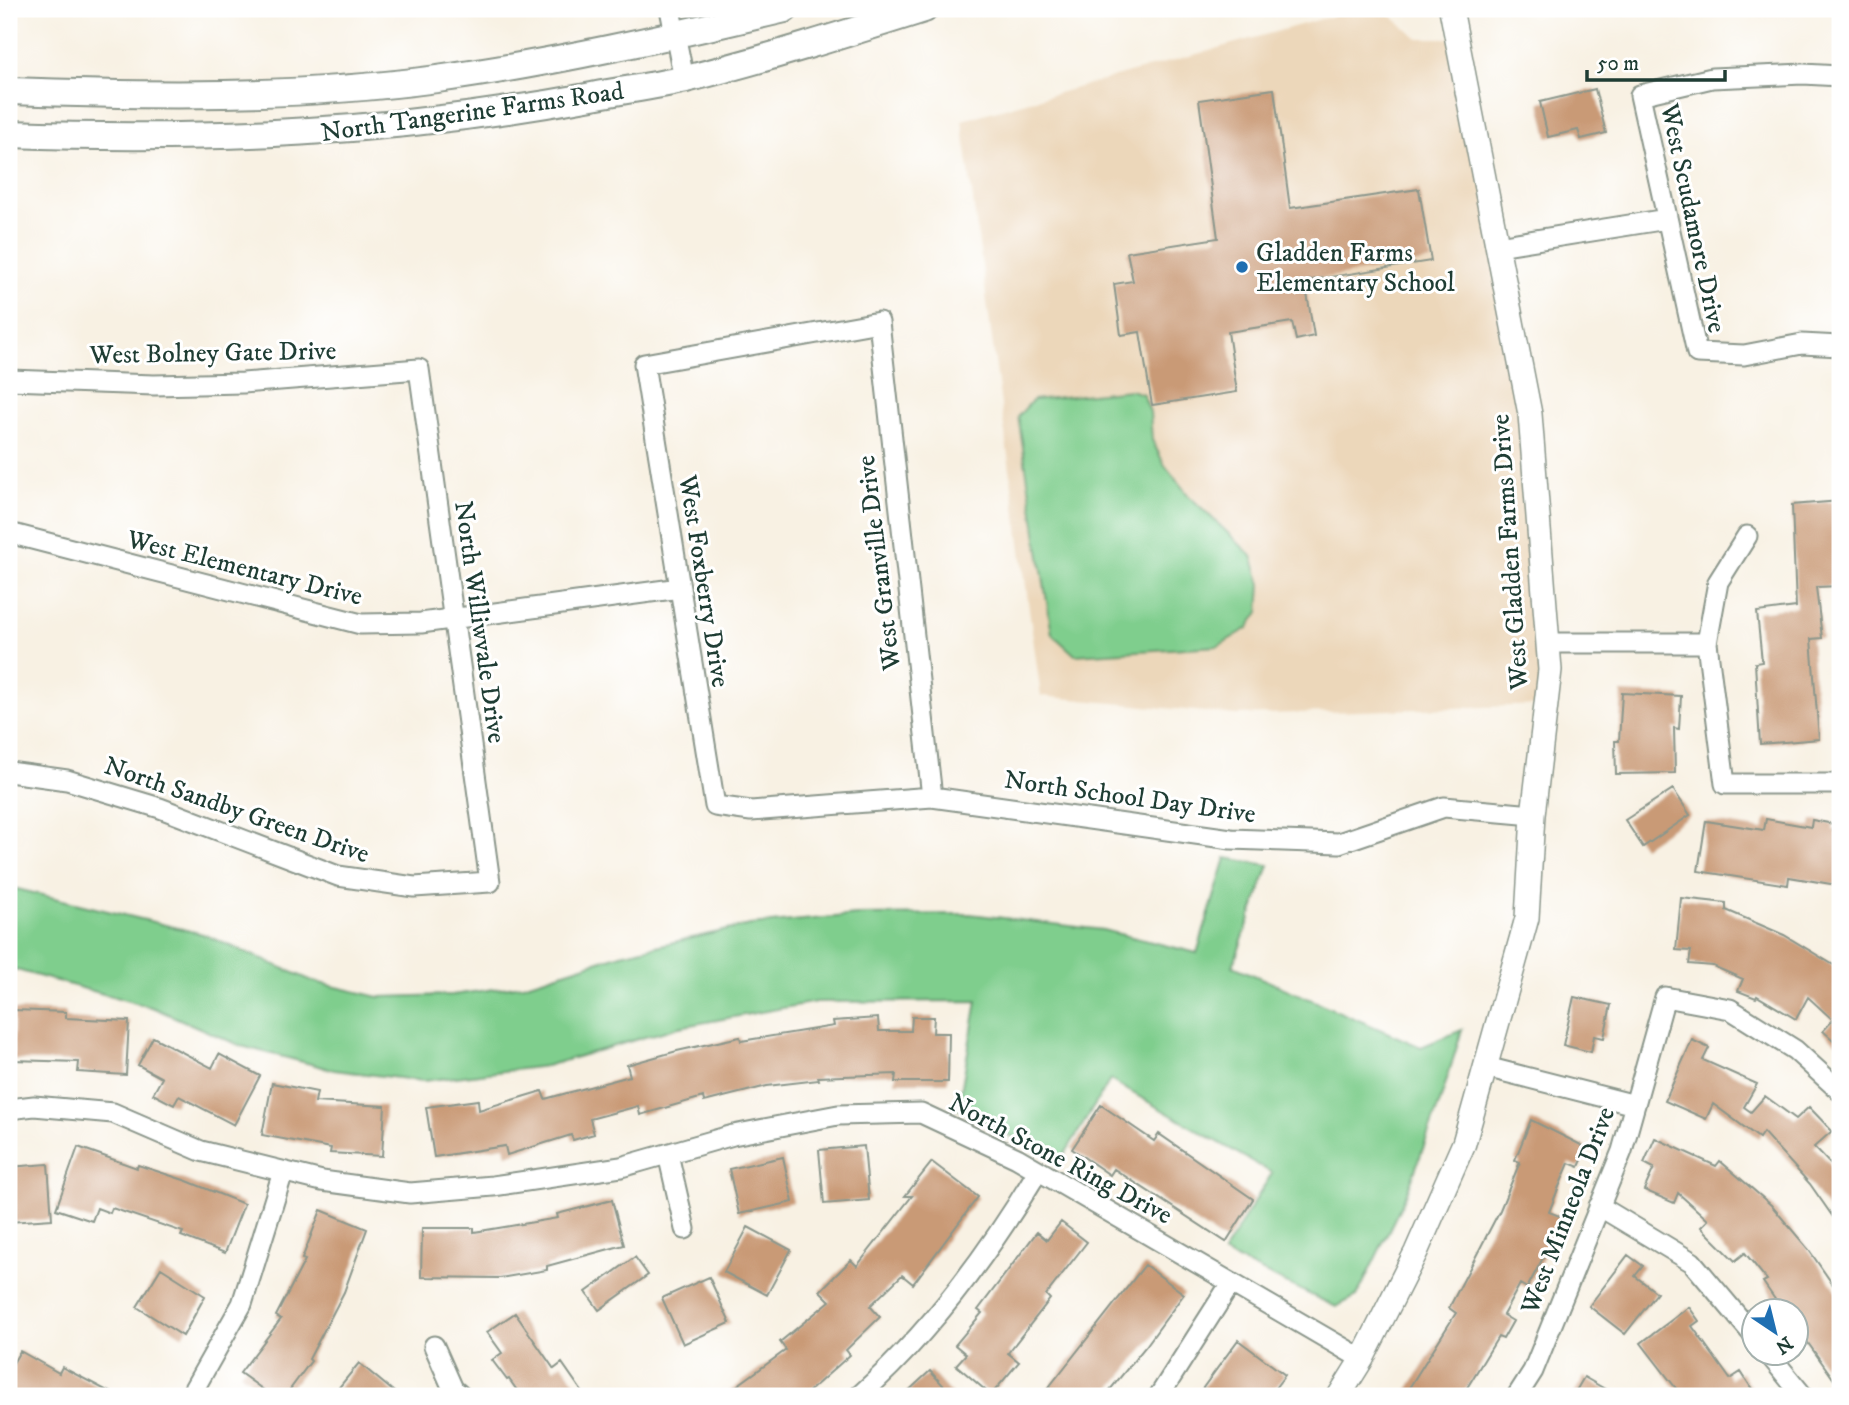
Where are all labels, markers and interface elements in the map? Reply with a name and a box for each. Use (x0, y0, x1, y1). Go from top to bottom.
scale bar (1587, 38, 1725, 82)
text: 50 m (1597, 51, 1639, 77)
street label: North Tangerine Farms Road (319, 75, 626, 150)
street label: West Scudamore Drive (1652, 100, 1733, 336)
place label: Gladden Farms Elementary School (1256, 237, 1455, 300)
marker: Gladden Farms Elementary School (1234, 259, 1250, 275)
street label: West Bolney Gate Drive (88, 335, 337, 372)
street label: West Gladden Farms Drive (1484, 413, 1537, 692)
street label: West Granville Drive (850, 454, 909, 673)
street label: West Foxberry Drive (670, 472, 737, 690)
street label: North Williwvale Drive (446, 499, 513, 746)
street label: West Elementary Drive (123, 523, 366, 614)
street label: North Sandby Green Drive (100, 750, 373, 871)
street label: North School Day Drive (1002, 763, 1258, 831)
street label: North Stone Ring Drive (943, 1086, 1178, 1232)
street label: West Minneola Drive (1513, 1102, 1623, 1320)
north arrow (1741, 1296, 1811, 1366)
text: N (1771, 1331, 1797, 1359)

